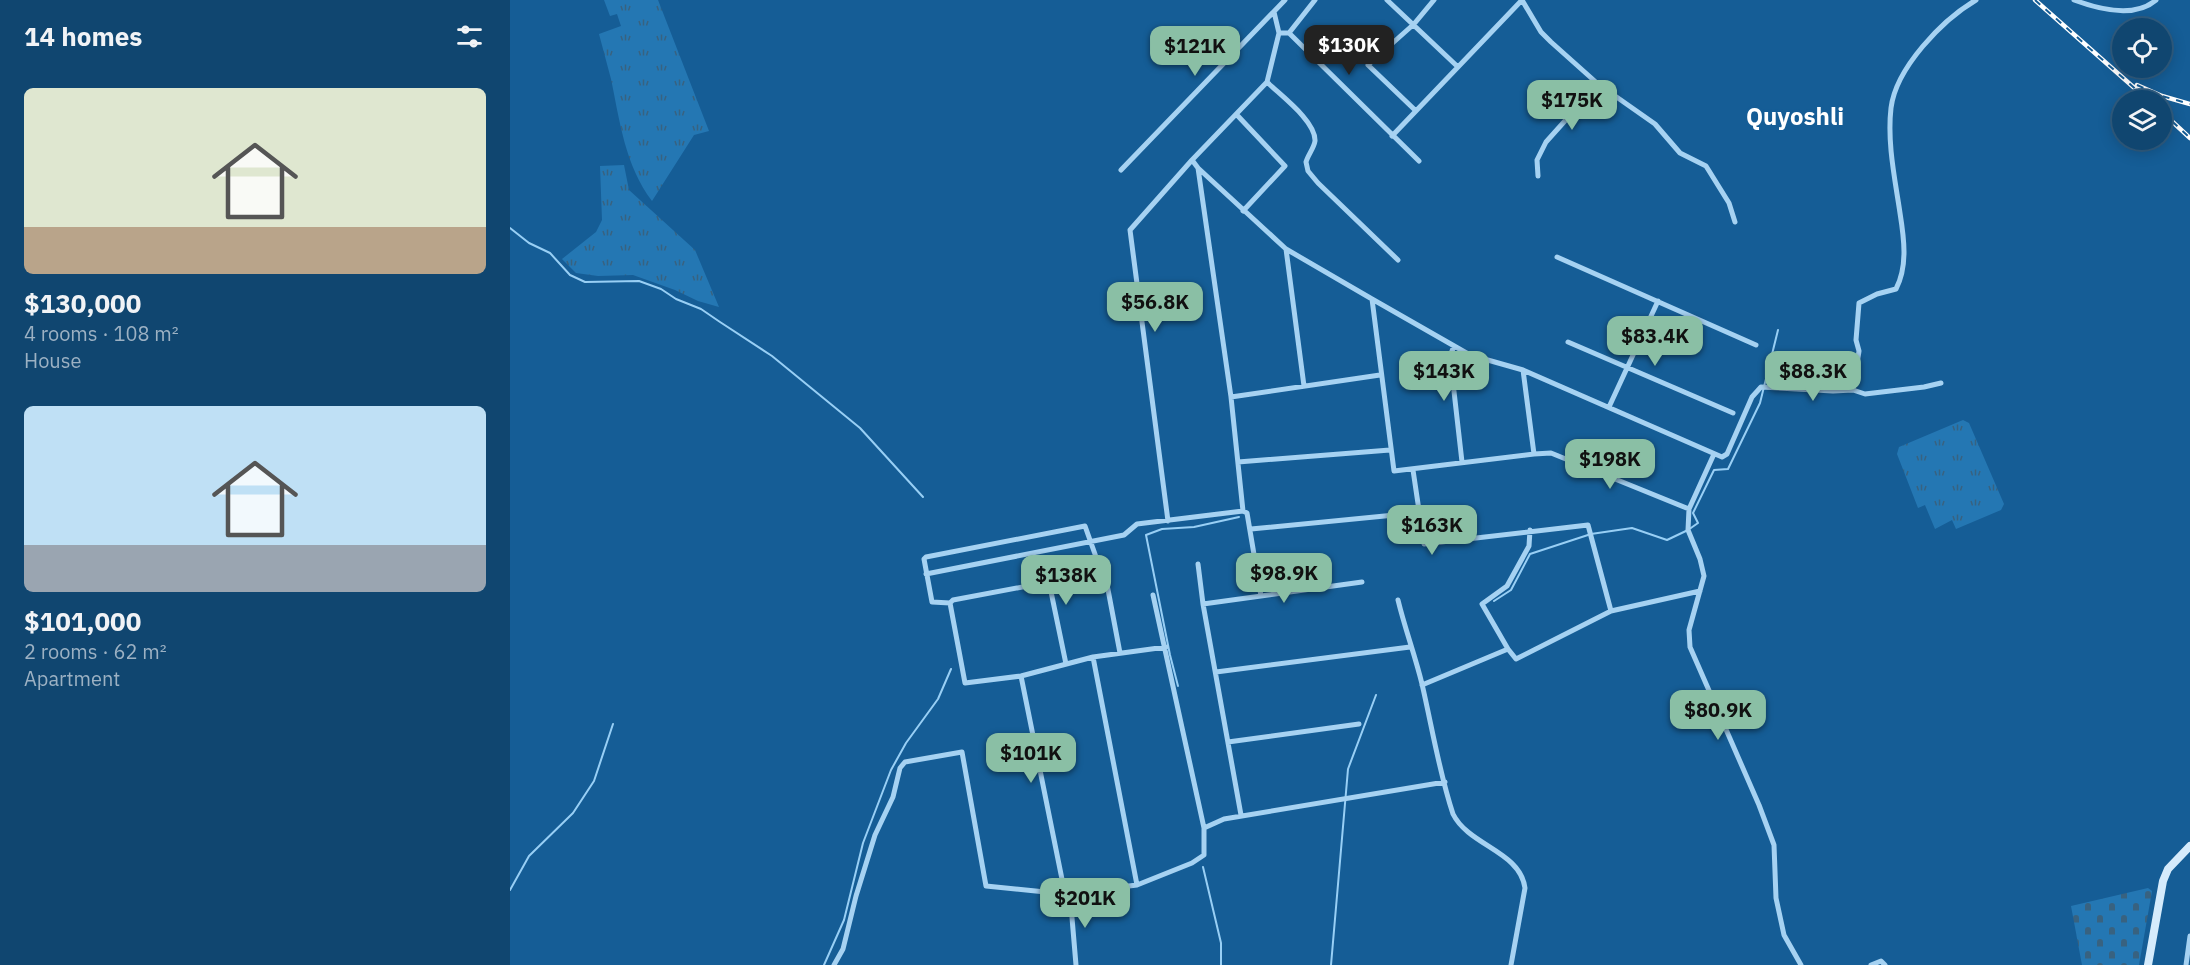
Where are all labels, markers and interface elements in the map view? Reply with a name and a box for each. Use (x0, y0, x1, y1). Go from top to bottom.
map controls (2112, 18, 2172, 150)
button: locate (2112, 18, 2172, 78)
text: 14 homes (24, 19, 142, 53)
icon: filters (453, 20, 486, 53)
pin: $130K (1307, 25, 1391, 76)
pin: $121K (1153, 26, 1237, 77)
text: $130K (1318, 31, 1380, 58)
text: $121K (1164, 32, 1226, 59)
pin: $175K (1530, 80, 1614, 131)
text: $175K (1541, 86, 1603, 113)
button: layers (2112, 90, 2172, 150)
district label: Quyoshli (1746, 100, 1844, 132)
icon: home (201, 127, 309, 235)
pin: $56.8K (1106, 282, 1204, 333)
text: $130,000 (24, 286, 141, 320)
text: $56.8K (1121, 288, 1189, 315)
pin: $83.4K (1606, 316, 1704, 367)
text: 4 rooms · 108 m² (24, 320, 179, 347)
text: $83.4K (1621, 322, 1689, 349)
text: House (24, 347, 81, 374)
pin: $143K (1402, 351, 1486, 402)
pin: $88.3K (1764, 351, 1862, 402)
text: $143K (1413, 357, 1475, 384)
text: $88.3K (1779, 357, 1847, 384)
pin: $198K (1568, 439, 1652, 490)
icon: home (201, 445, 309, 553)
text: $198K (1579, 445, 1641, 472)
pin: $163K (1390, 505, 1474, 556)
text: $163K (1401, 511, 1463, 538)
pin: $98.9K (1235, 553, 1333, 604)
pin: $138K (1024, 555, 1108, 606)
text: $98.9K (1250, 559, 1318, 586)
text: $138K (1035, 561, 1097, 588)
text: $101,000 (24, 604, 141, 638)
text: 2 rooms · 62 m² (24, 638, 167, 665)
text: Apartment (24, 665, 120, 692)
pin: $80.9K (1669, 690, 1767, 741)
text: $80.9K (1684, 696, 1752, 723)
pin: $101K (989, 733, 1073, 784)
text: $101K (1000, 739, 1062, 766)
pin: $201K (1043, 878, 1127, 929)
text: $201K (1054, 884, 1116, 911)

